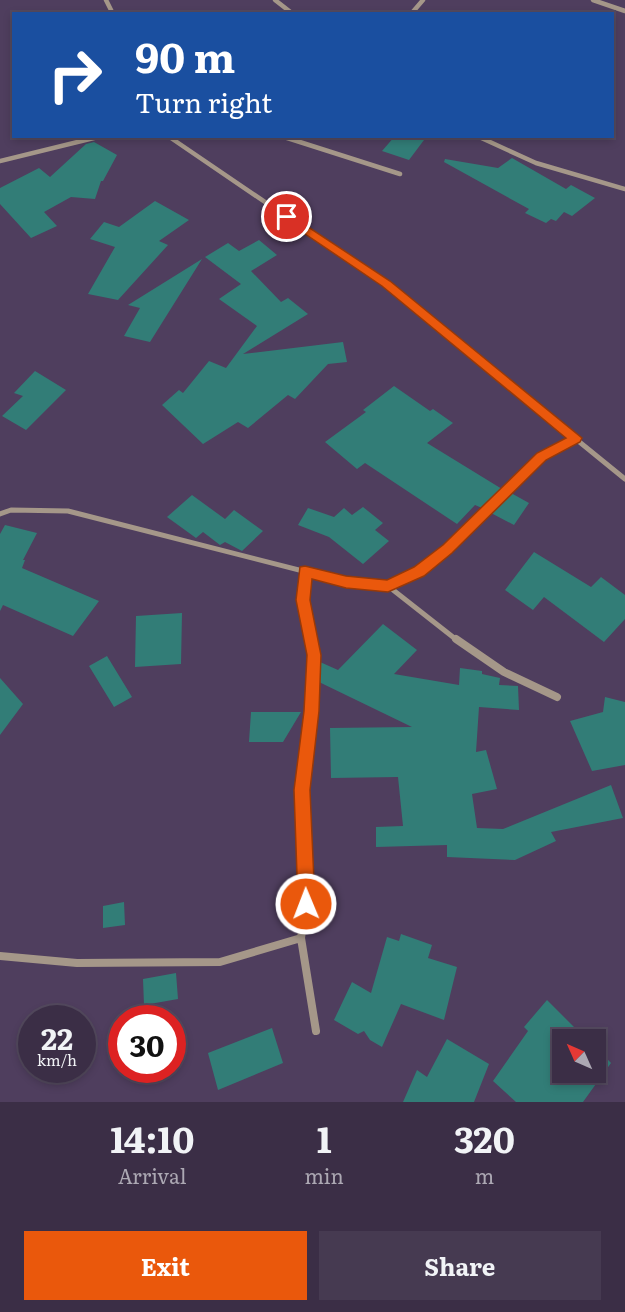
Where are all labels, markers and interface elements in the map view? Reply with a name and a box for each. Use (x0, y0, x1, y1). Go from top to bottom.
text: 90 m (135, 24, 235, 86)
icon: right (36, 36, 114, 114)
text: Turn right (135, 81, 272, 121)
pin (261, 191, 312, 242)
icon: arrive (270, 200, 303, 233)
position arrow (274, 872, 338, 936)
speed limit sign: 30 (108, 1005, 186, 1083)
text: 22 (41, 1015, 73, 1059)
north arrow (552, 1029, 606, 1083)
map controls (552, 1029, 606, 1083)
text: km/h (37, 1048, 77, 1071)
text: 14:10 (110, 1111, 194, 1164)
text: 1 (317, 1111, 332, 1164)
text: 320 (454, 1111, 515, 1164)
text: Arrival (118, 1160, 186, 1190)
text: min (304, 1160, 344, 1190)
text: m (475, 1160, 494, 1190)
button: Exit (24, 1231, 307, 1300)
button: Share (319, 1231, 601, 1300)

